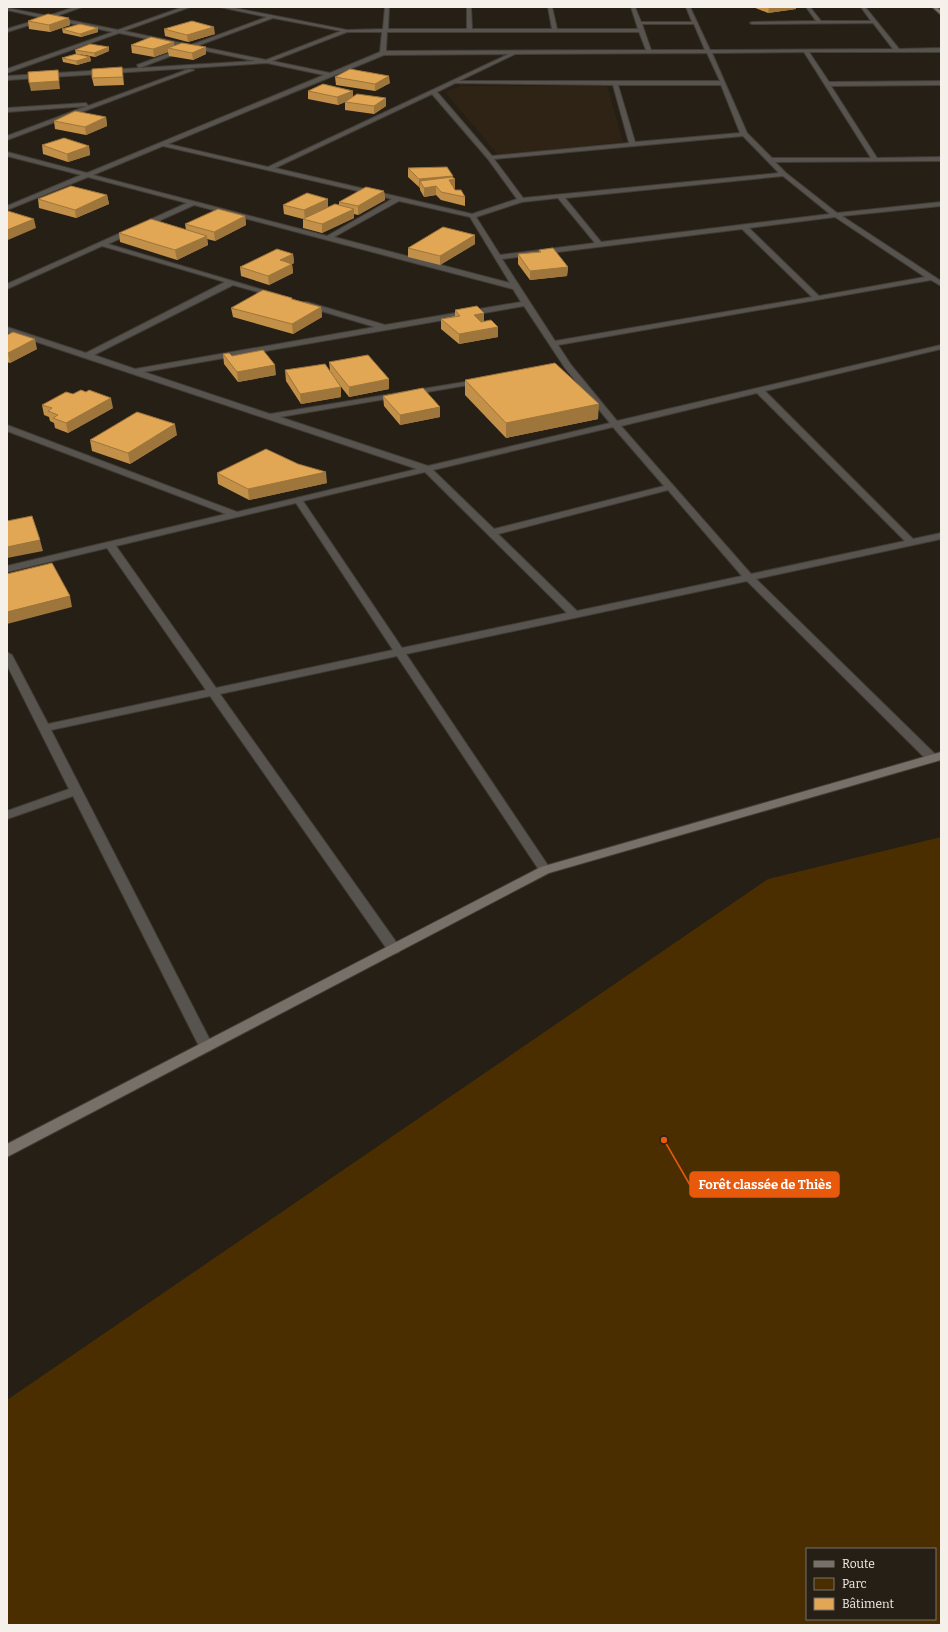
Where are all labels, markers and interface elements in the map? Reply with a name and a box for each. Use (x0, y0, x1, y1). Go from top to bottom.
callout: Forêt classée de Thiès (690, 1172, 839, 1197)
text: Forêt classée de Thiès (698, 1177, 832, 1192)
legend (806, 1548, 936, 1620)
text: Route (842, 1557, 875, 1571)
text: Parc (842, 1577, 867, 1591)
text: Bâtiment (842, 1597, 895, 1611)

